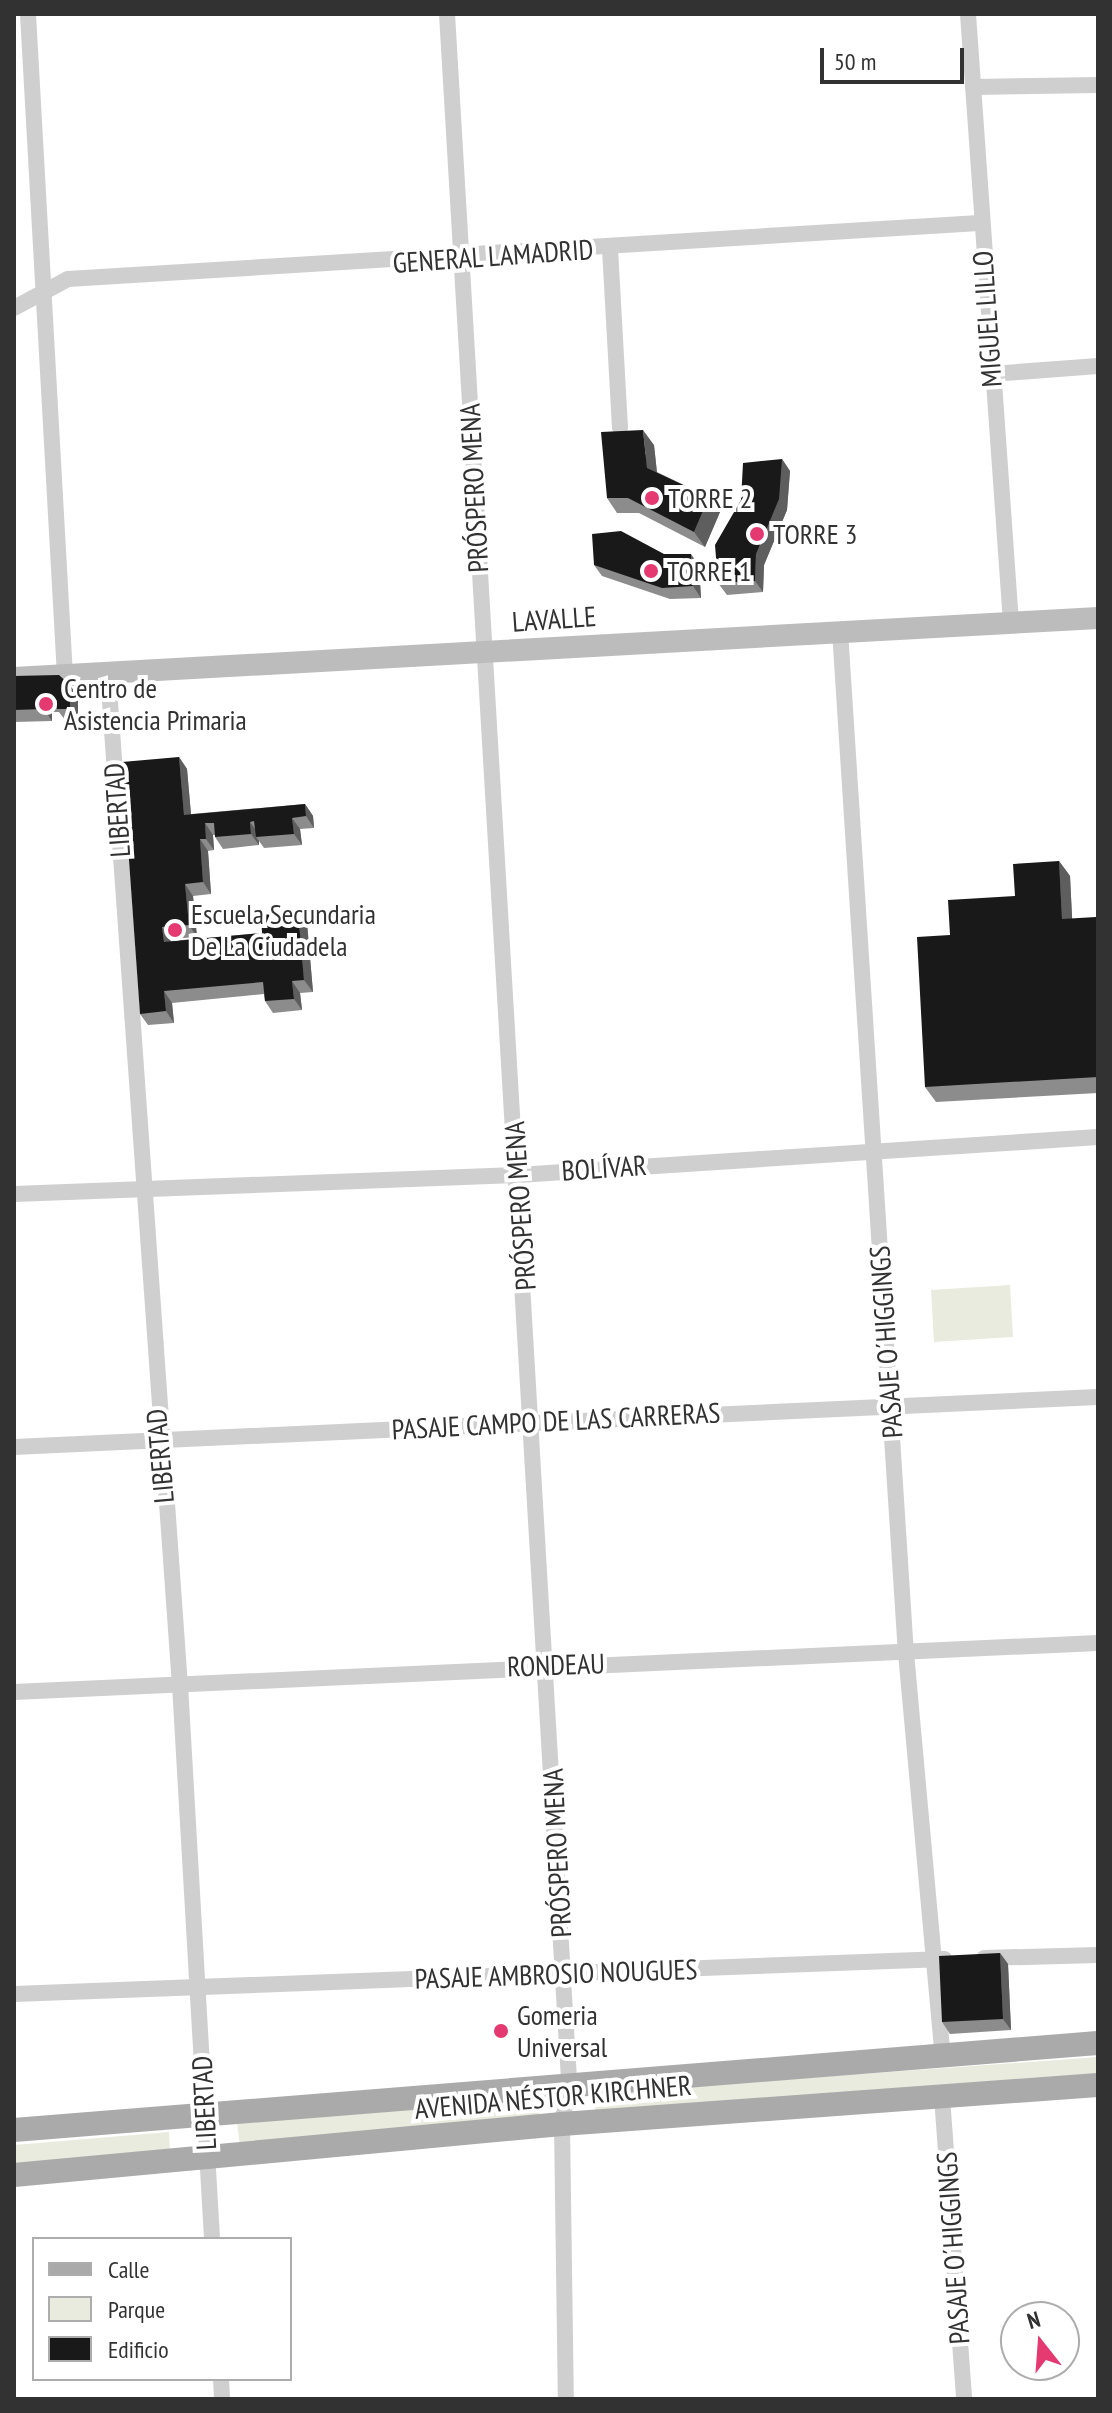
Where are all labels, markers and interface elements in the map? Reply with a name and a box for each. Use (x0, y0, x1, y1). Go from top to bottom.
scale bar (824, 32, 968, 82)
text: 50 m (834, 46, 876, 77)
street label: GENERAL LAMADRID (391, 232, 595, 280)
street label: MIGUEL LILLO (965, 249, 1009, 389)
street label: PRÓSPERO MENA (453, 403, 495, 573)
place label: TORRE 2 (668, 481, 752, 515)
marker: TORRE 2 (643, 489, 661, 507)
place label: TORRE 3 (773, 517, 857, 551)
marker: TORRE 3 (748, 525, 766, 543)
place label: TORRE 1 (667, 554, 751, 588)
marker: TORRE 1 (642, 562, 660, 580)
street label: LAVALLE (511, 599, 597, 639)
place label: Centro de Asistencia Primaria (64, 671, 247, 737)
marker: Centro de Asistencia Primaria (35, 693, 57, 715)
street label: LIBERTAD (97, 762, 137, 858)
place label: Escuela Secundaria De La Ciudadela (191, 897, 376, 963)
marker: Escuela Secundaria De La Ciudadela (166, 921, 184, 939)
street label: PRÓSPERO MENA (497, 1120, 543, 1292)
street label: BOLÍVAR (560, 1148, 648, 1188)
street label: PASAJE O´HIGGINGS (863, 1245, 909, 1439)
street label: PASAJE CAMPO DE LAS CARRERAS (391, 1396, 721, 1446)
street label: LIBERTAD (139, 1408, 181, 1504)
street label: RONDEAU (507, 1647, 605, 1683)
street label: PRÓSPERO MENA (536, 1768, 578, 1938)
street label: PASAJE AMBROSIO NOUGUES (414, 1952, 698, 1996)
place label: Gomeria Universal (517, 1998, 607, 2064)
marker: Gomeria Universal (492, 2022, 510, 2040)
street label: LIBERTAD (185, 2055, 223, 2151)
street label: AVENIDA NÉSTOR KIRCHNER (413, 2068, 693, 2126)
street label: PASAJE O´HIGGINGS (930, 2151, 976, 2345)
legend (32, 2237, 292, 2381)
text: Calle (108, 2254, 149, 2285)
text: Parque (108, 2294, 165, 2325)
north arrow (1000, 2301, 1080, 2381)
text: N (1024, 2305, 1043, 2335)
text: Edificio (108, 2334, 169, 2365)

